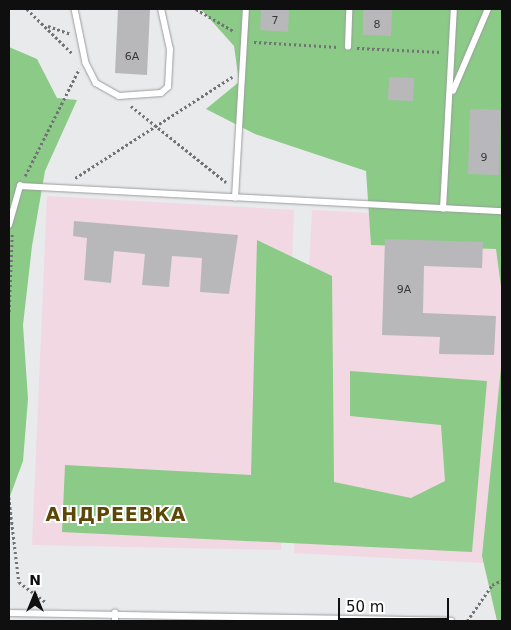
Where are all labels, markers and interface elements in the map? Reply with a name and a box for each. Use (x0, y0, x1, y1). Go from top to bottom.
house number: 7 (272, 14, 278, 28)
house number: 8 (374, 18, 380, 32)
house number: 6А (125, 50, 139, 64)
house number: 9 (481, 151, 487, 165)
house number: 9А (397, 283, 411, 297)
district label: АНДРЕЕВКА (44, 504, 188, 526)
north arrow (10, 570, 60, 620)
text: N (29, 572, 41, 588)
scale bar (341, 588, 452, 620)
text: 50 m (346, 598, 384, 616)

